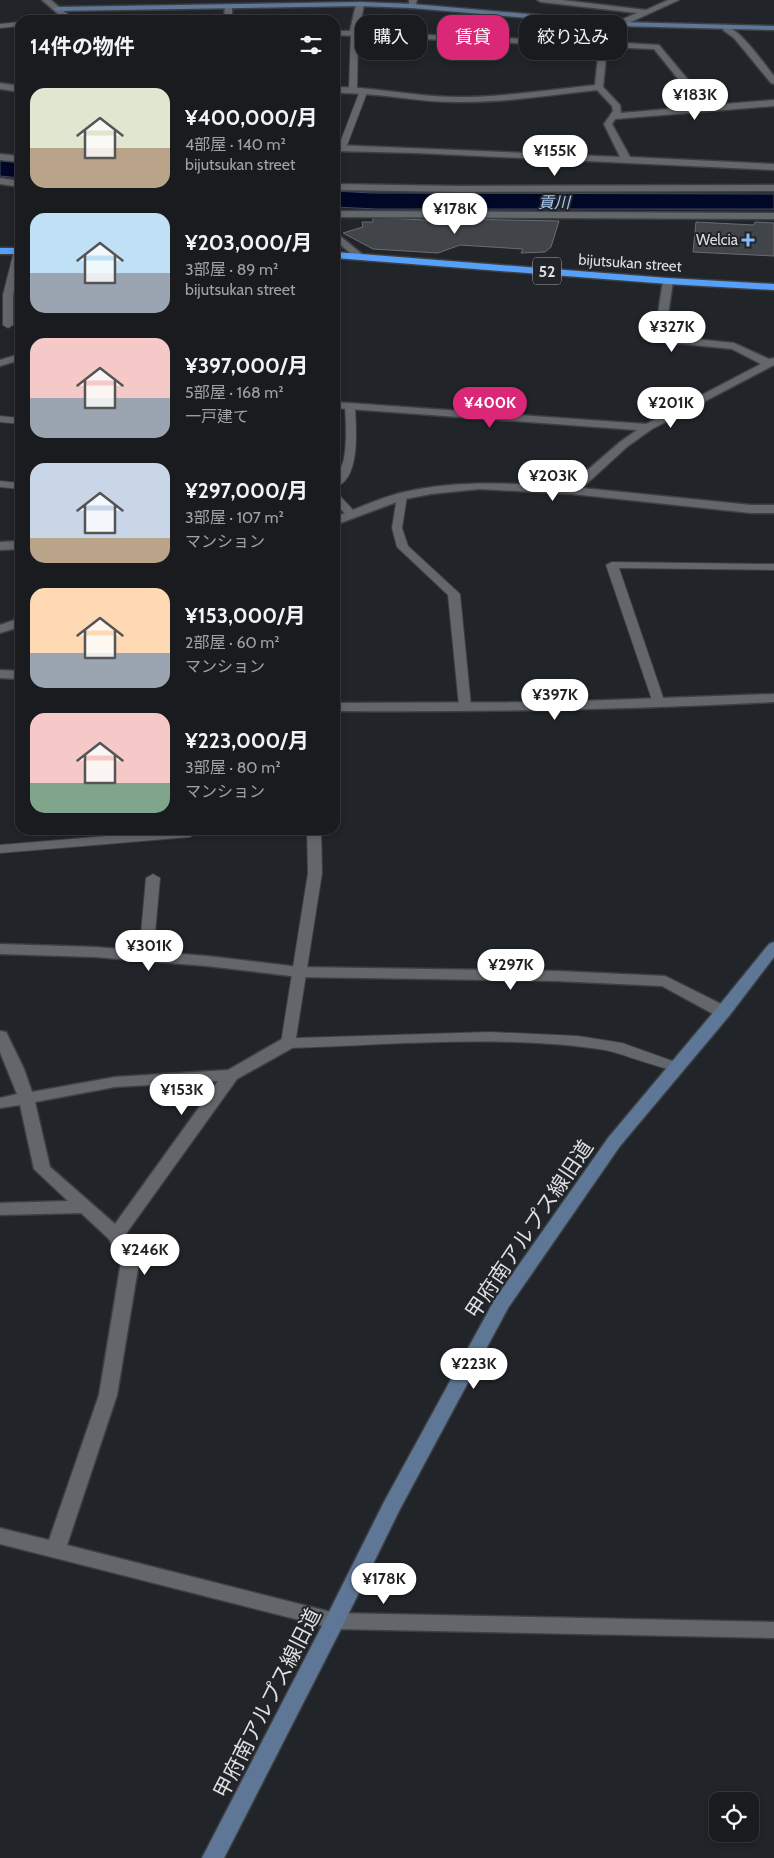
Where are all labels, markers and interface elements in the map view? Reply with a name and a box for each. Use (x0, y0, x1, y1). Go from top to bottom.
chip: 購入 (355, 15, 427, 60)
chip: 賃貸 (437, 15, 509, 60)
chip: 絞り込み (519, 15, 627, 60)
icon: filters (297, 31, 325, 59)
text: 14件の物件 (30, 34, 135, 59)
pin: ¥183K (660, 78, 730, 121)
text: ¥183K (673, 85, 717, 104)
text: ¥400,000/月 (185, 105, 318, 130)
icon: home (70, 108, 130, 168)
pin: ¥155K (520, 134, 590, 177)
text: 4部屋 · 140 m² (185, 135, 286, 154)
text: ¥155K (534, 141, 576, 160)
text: bijutsukan street (185, 155, 295, 174)
pin: ¥178K (420, 192, 490, 235)
water label: 貢川 (538, 193, 572, 212)
text: ¥178K (433, 199, 477, 218)
text: ¥203,000/月 (185, 230, 312, 255)
place label: Welcia (696, 231, 739, 249)
icon: home (70, 233, 130, 293)
marker: Welcia (742, 234, 754, 246)
street label: bijutsukan street (578, 250, 682, 276)
road number: 52 (533, 258, 561, 284)
text: 3部屋 · 89 m² (185, 260, 278, 279)
text: bijutsukan street (185, 280, 295, 299)
pin: ¥327K (637, 310, 707, 353)
text: ¥327K (650, 317, 694, 336)
text: ¥397,000/月 (185, 353, 308, 378)
icon: home (70, 358, 130, 418)
text: 5部屋 · 168 m² (185, 383, 284, 402)
pin: ¥400K (455, 386, 525, 429)
pin: ¥201K (636, 386, 706, 429)
text: ¥400K (464, 393, 516, 412)
text: ¥201K (648, 393, 694, 412)
text: 一戸建て (185, 407, 249, 426)
pin: ¥203K (518, 460, 588, 502)
text: ¥203K (529, 466, 577, 485)
text: ¥297,000/月 (185, 478, 308, 503)
icon: home (70, 483, 130, 543)
text: 3部屋 · 107 m² (185, 508, 284, 527)
text: マンション (185, 532, 265, 551)
text: ¥153,000/月 (185, 603, 305, 628)
icon: home (70, 608, 130, 668)
text: 2部屋 · 60 m² (185, 633, 280, 652)
text: マンション (185, 657, 265, 676)
pin: ¥397K (520, 678, 590, 721)
text: ¥397K (532, 685, 578, 704)
text: ¥223,000/月 (185, 728, 309, 753)
icon: home (70, 733, 130, 793)
text: 3部屋 · 80 m² (185, 758, 280, 777)
text: マンション (185, 782, 265, 801)
pin: ¥301K (114, 930, 184, 972)
text: ¥301K (126, 936, 172, 955)
pin: ¥297K (476, 948, 546, 991)
text: ¥297K (488, 955, 534, 974)
pin: ¥153K (147, 1074, 217, 1116)
text: ¥153K (161, 1080, 203, 1099)
street label: 甲府南アルプス線旧道 (460, 1135, 598, 1323)
pin: ¥246K (110, 1234, 180, 1276)
text: ¥246K (121, 1240, 169, 1259)
pin: ¥223K (439, 1348, 509, 1390)
text: ¥223K (451, 1354, 497, 1373)
pin: ¥178K (349, 1562, 419, 1605)
text: ¥178K (362, 1569, 406, 1588)
street label: 甲府南アルプス線旧道 (208, 1604, 326, 1802)
map controls (709, 1792, 759, 1842)
button: locate (709, 1792, 759, 1842)

